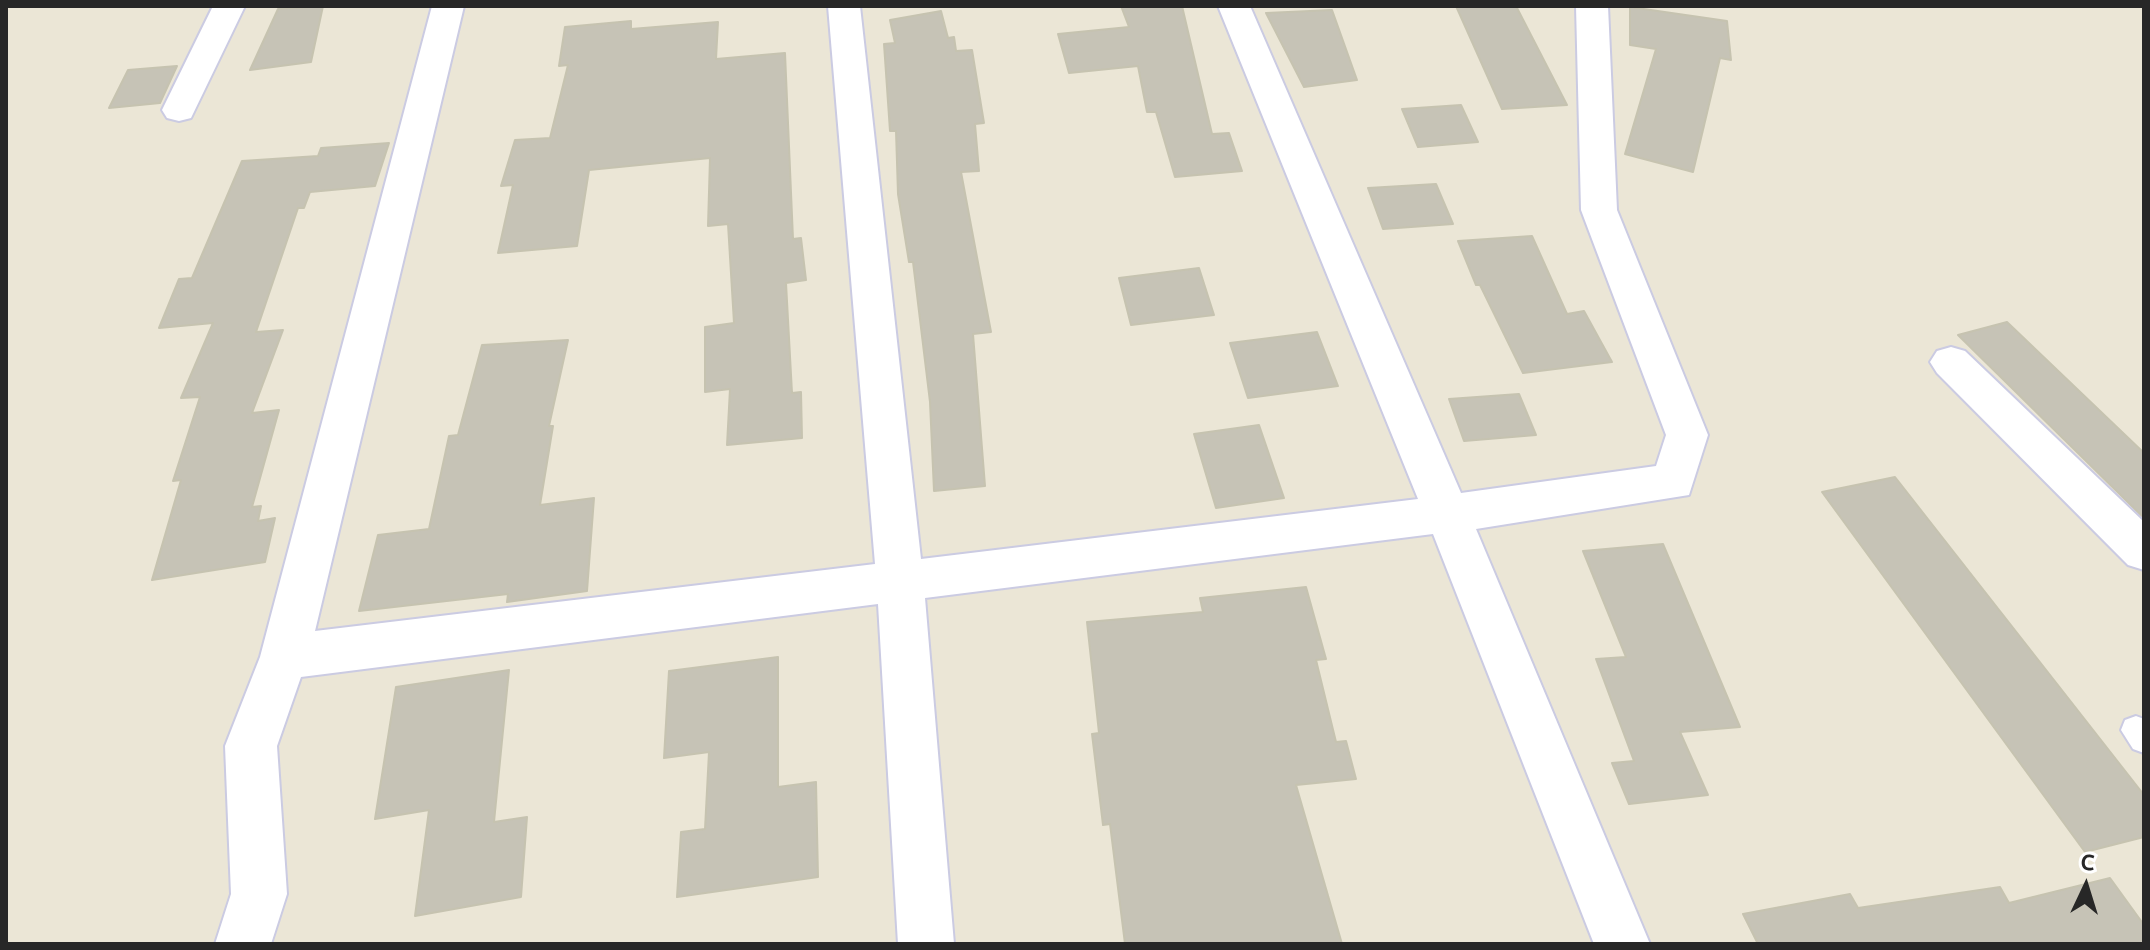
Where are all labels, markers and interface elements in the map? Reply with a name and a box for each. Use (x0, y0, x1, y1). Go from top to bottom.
north arrow (2046, 846, 2126, 926)
text: С (2080, 849, 2096, 875)

